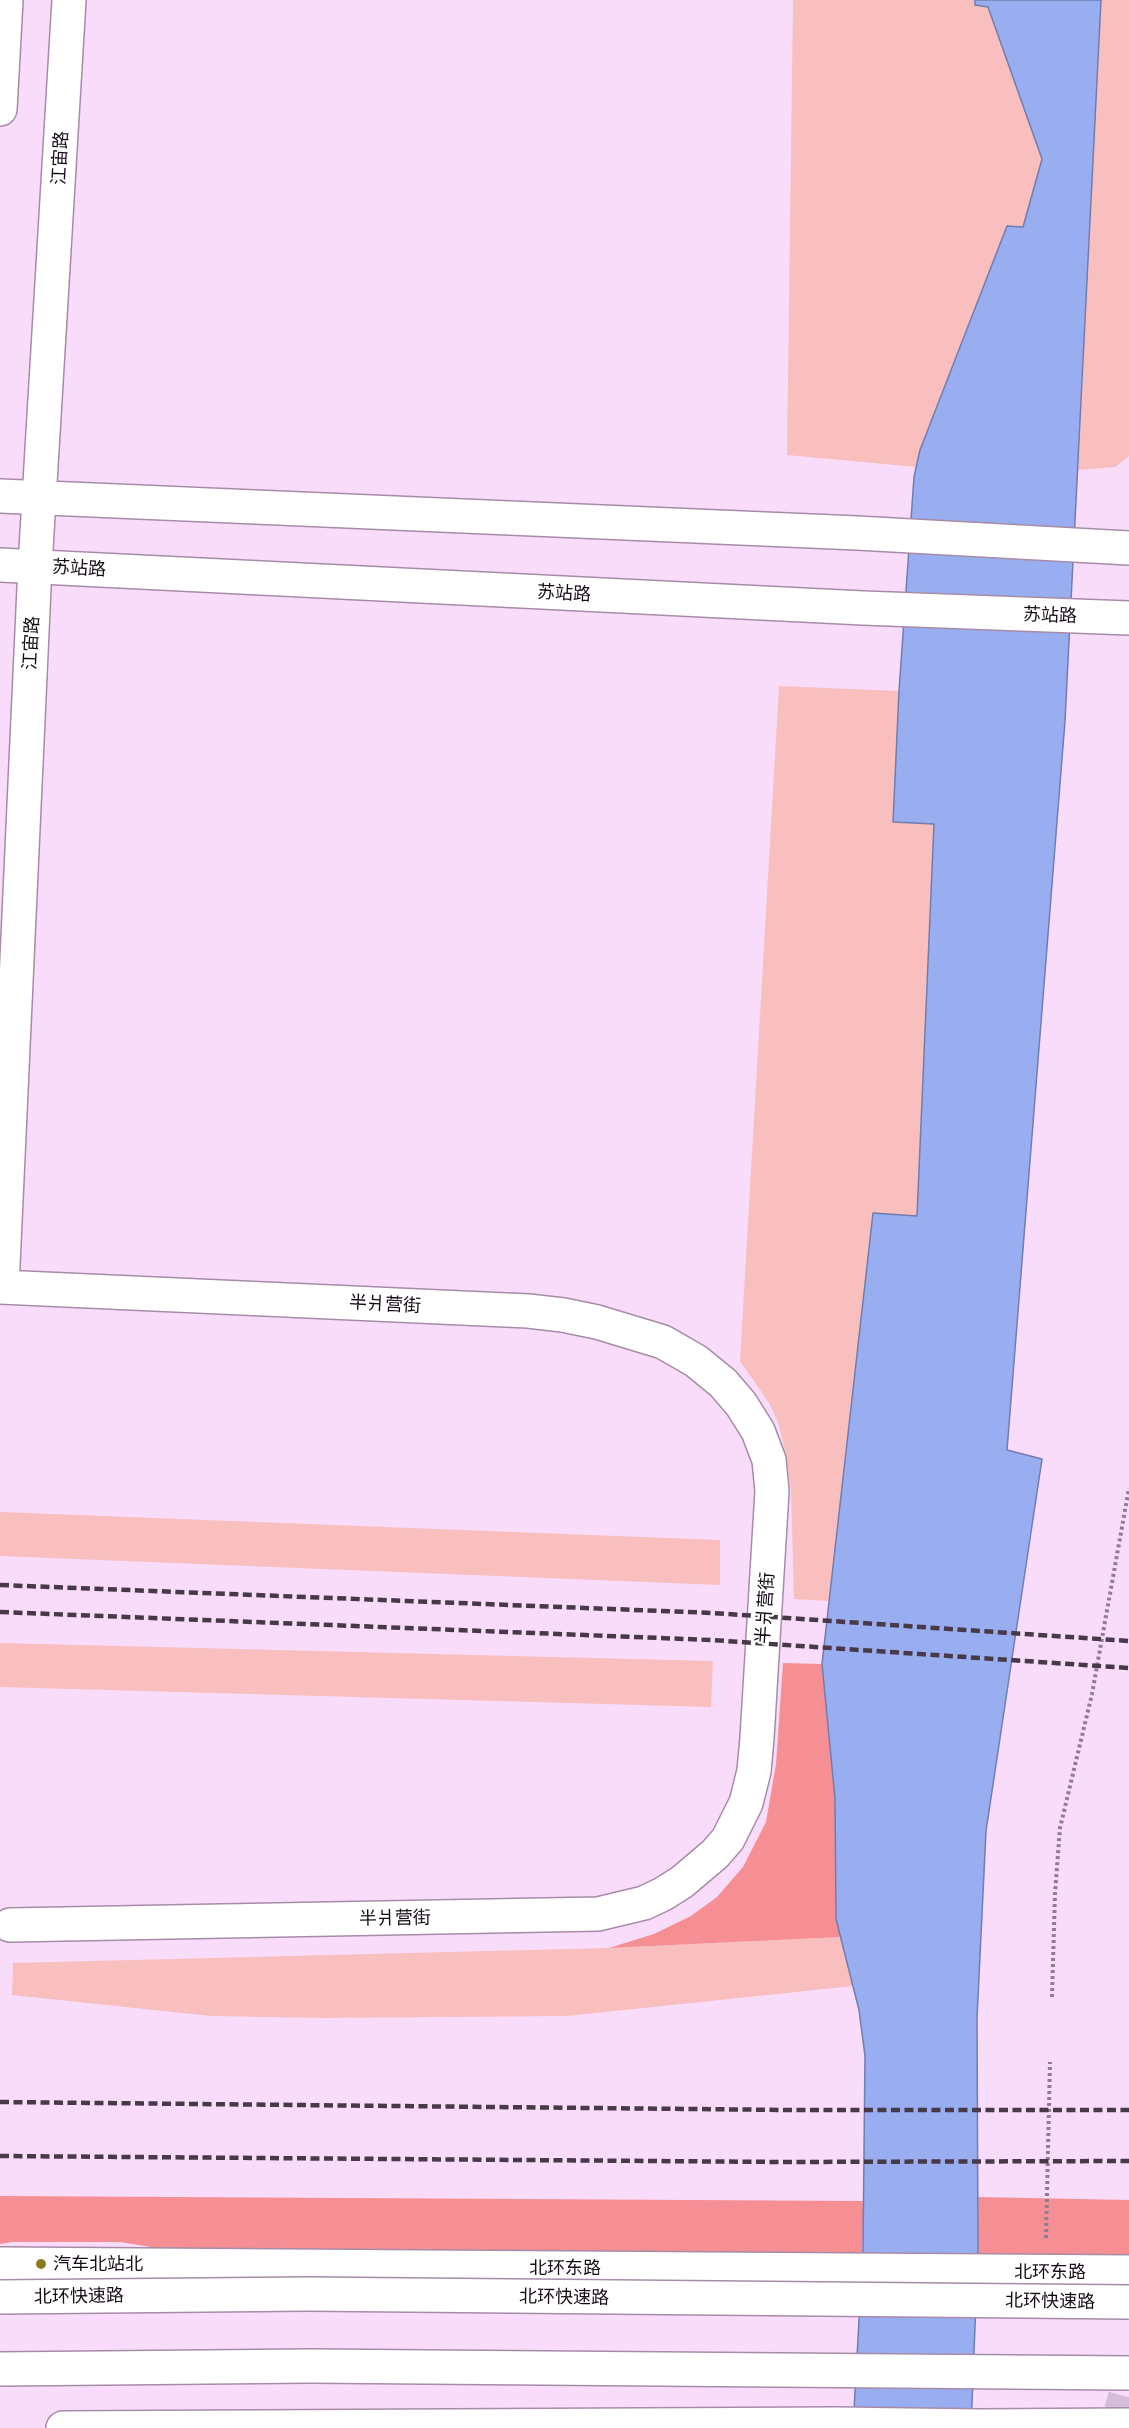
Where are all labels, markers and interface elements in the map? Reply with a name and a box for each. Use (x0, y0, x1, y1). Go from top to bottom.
street label: 江宙路 (48, 130, 72, 186)
street label: 苏站路 (51, 556, 107, 580)
street label: 苏站路 (536, 581, 592, 605)
street label: 苏站路 (1023, 603, 1077, 627)
street label: 江宙路 (19, 615, 43, 671)
street label: 半爿营街 (348, 1291, 422, 1317)
street label: 半爿营街 (752, 1571, 778, 1645)
street label: 半爿营街 (359, 1907, 431, 1929)
place label: 汽车北站北 (53, 2253, 143, 2275)
marker: 汽车北站北 (34, 2257, 48, 2271)
street label: 北环东路 (529, 2257, 601, 2279)
street label: 北环东路 (1014, 2261, 1086, 2283)
street label: 北环快速路 (34, 2284, 124, 2308)
street label: 北环快速路 (519, 2285, 609, 2309)
street label: 北环快速路 (1005, 2289, 1095, 2313)

